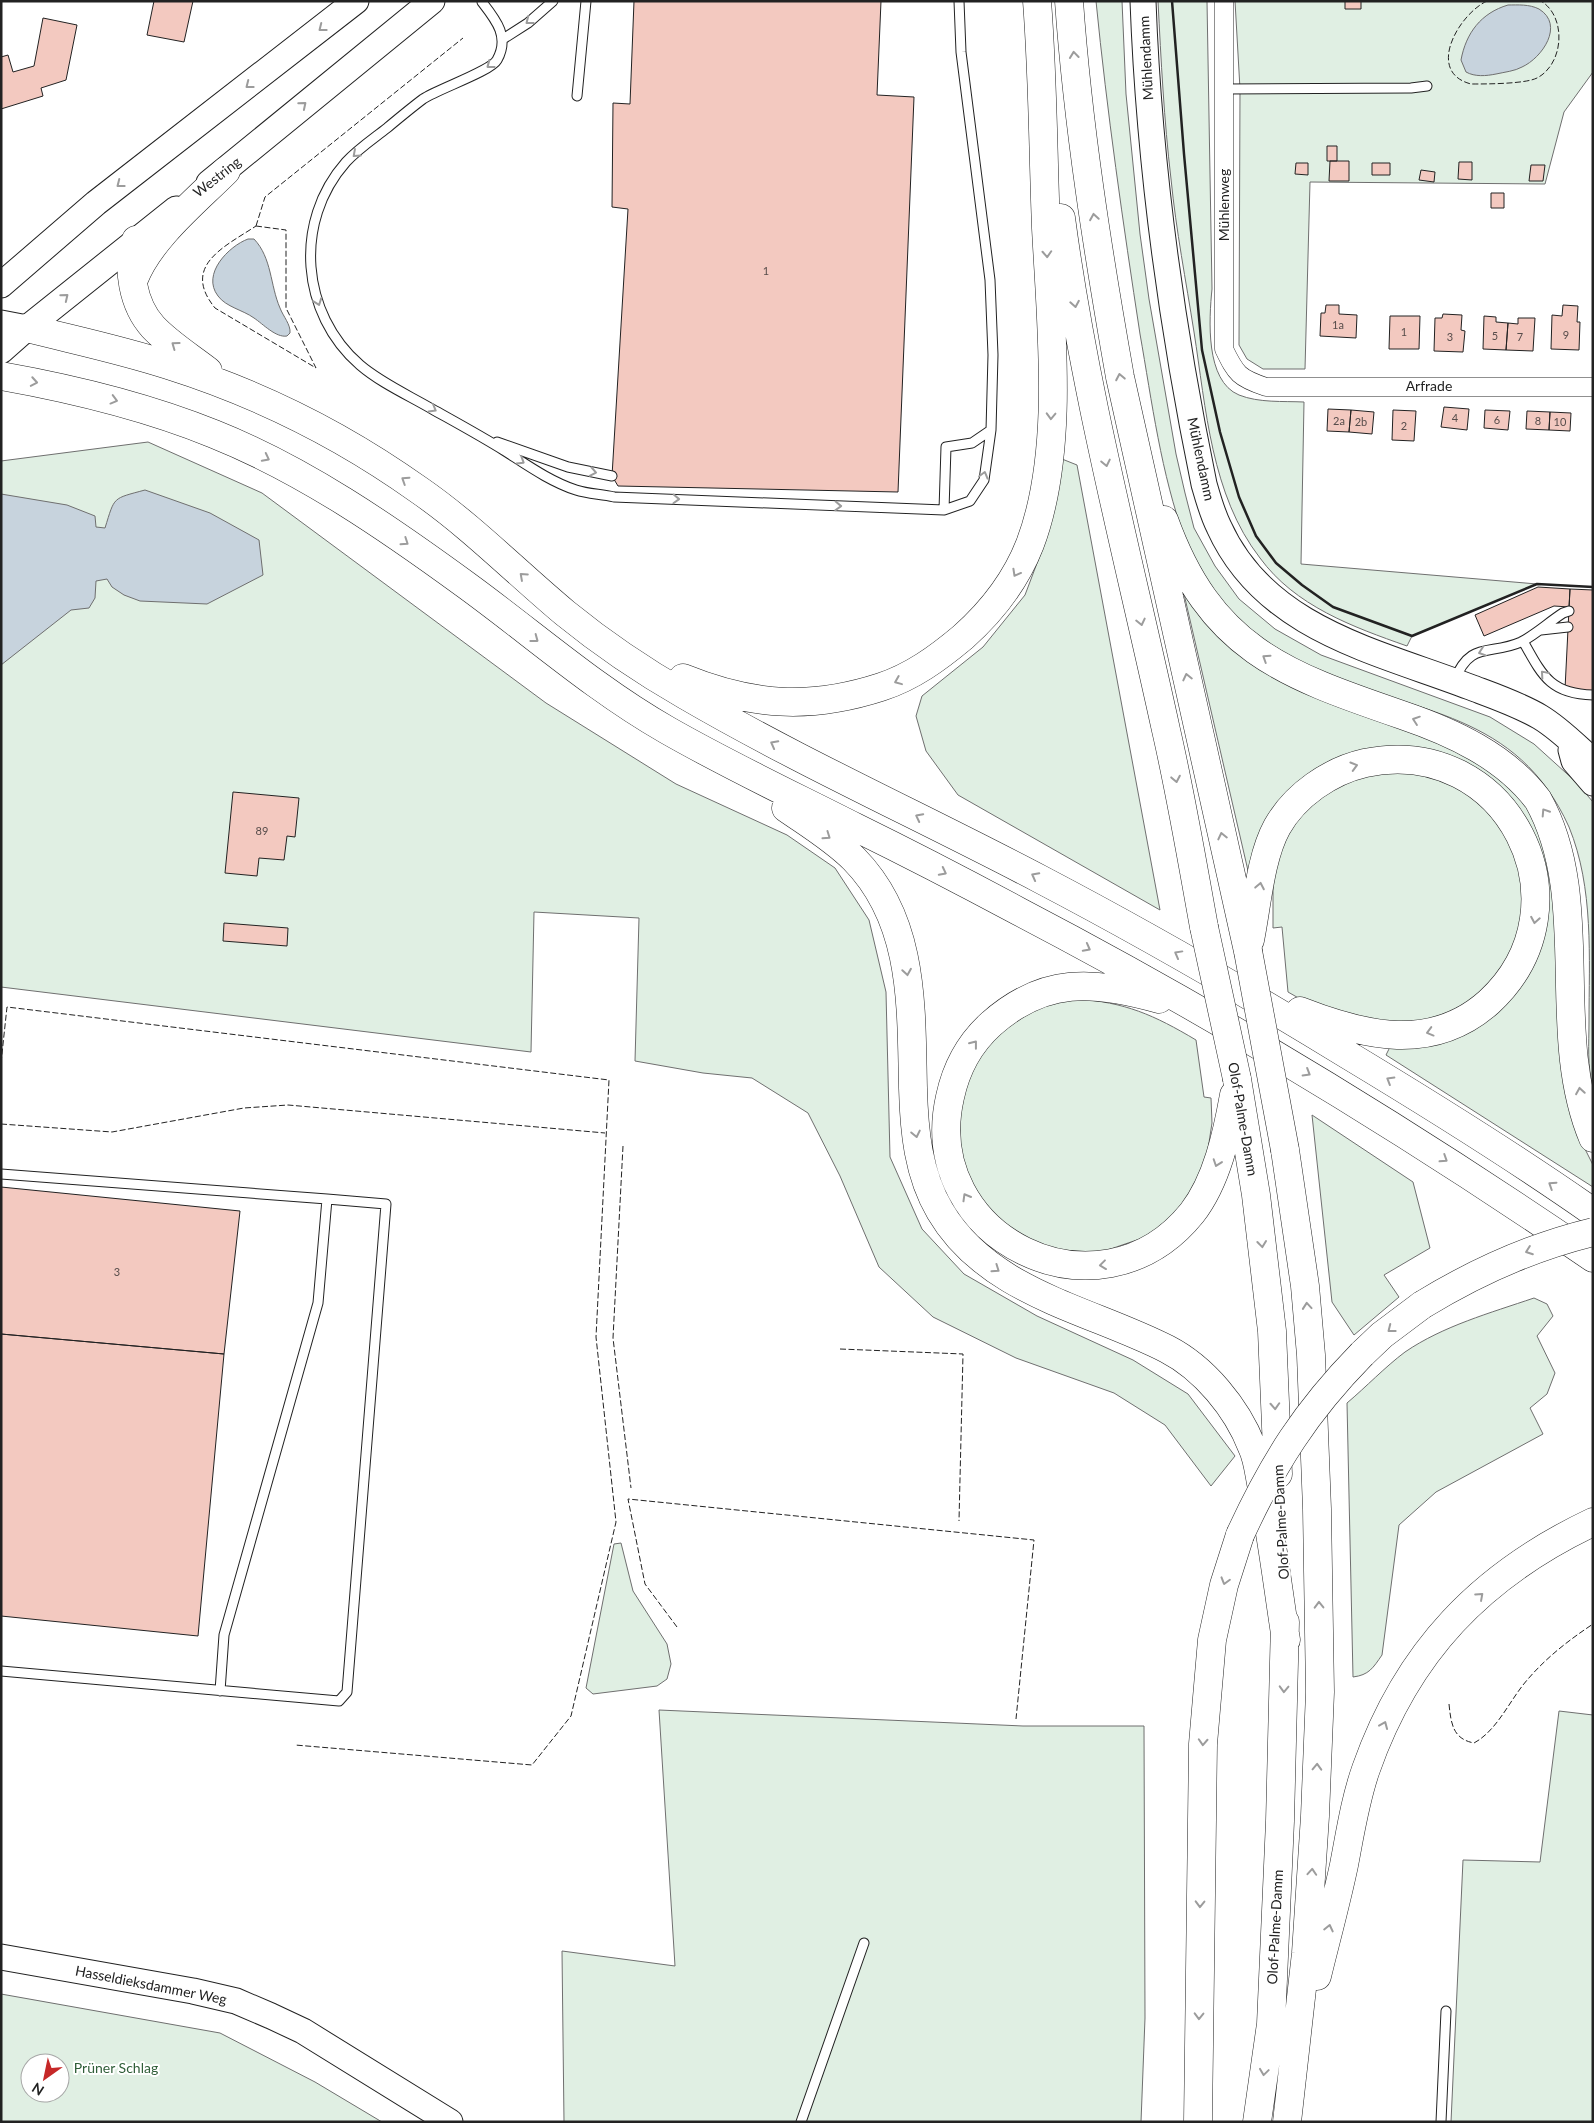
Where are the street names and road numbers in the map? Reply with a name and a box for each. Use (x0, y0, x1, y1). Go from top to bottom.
street label: Mühlendamm (1135, 15, 1156, 101)
street label: Westring (189, 153, 244, 200)
street label: Mühlenweg (1215, 169, 1232, 241)
street label: Arfrade (1406, 377, 1452, 394)
street label: Mühlendamm (1184, 416, 1219, 502)
street label: Olof-Palme-Damm (1225, 1061, 1262, 1177)
street label: Olof-Palme-Damm (1269, 1464, 1292, 1580)
street label: Olof-Palme-Damm (1263, 1869, 1286, 1985)
street label: Hasseldieksdammer Weg (74, 1961, 228, 2008)

